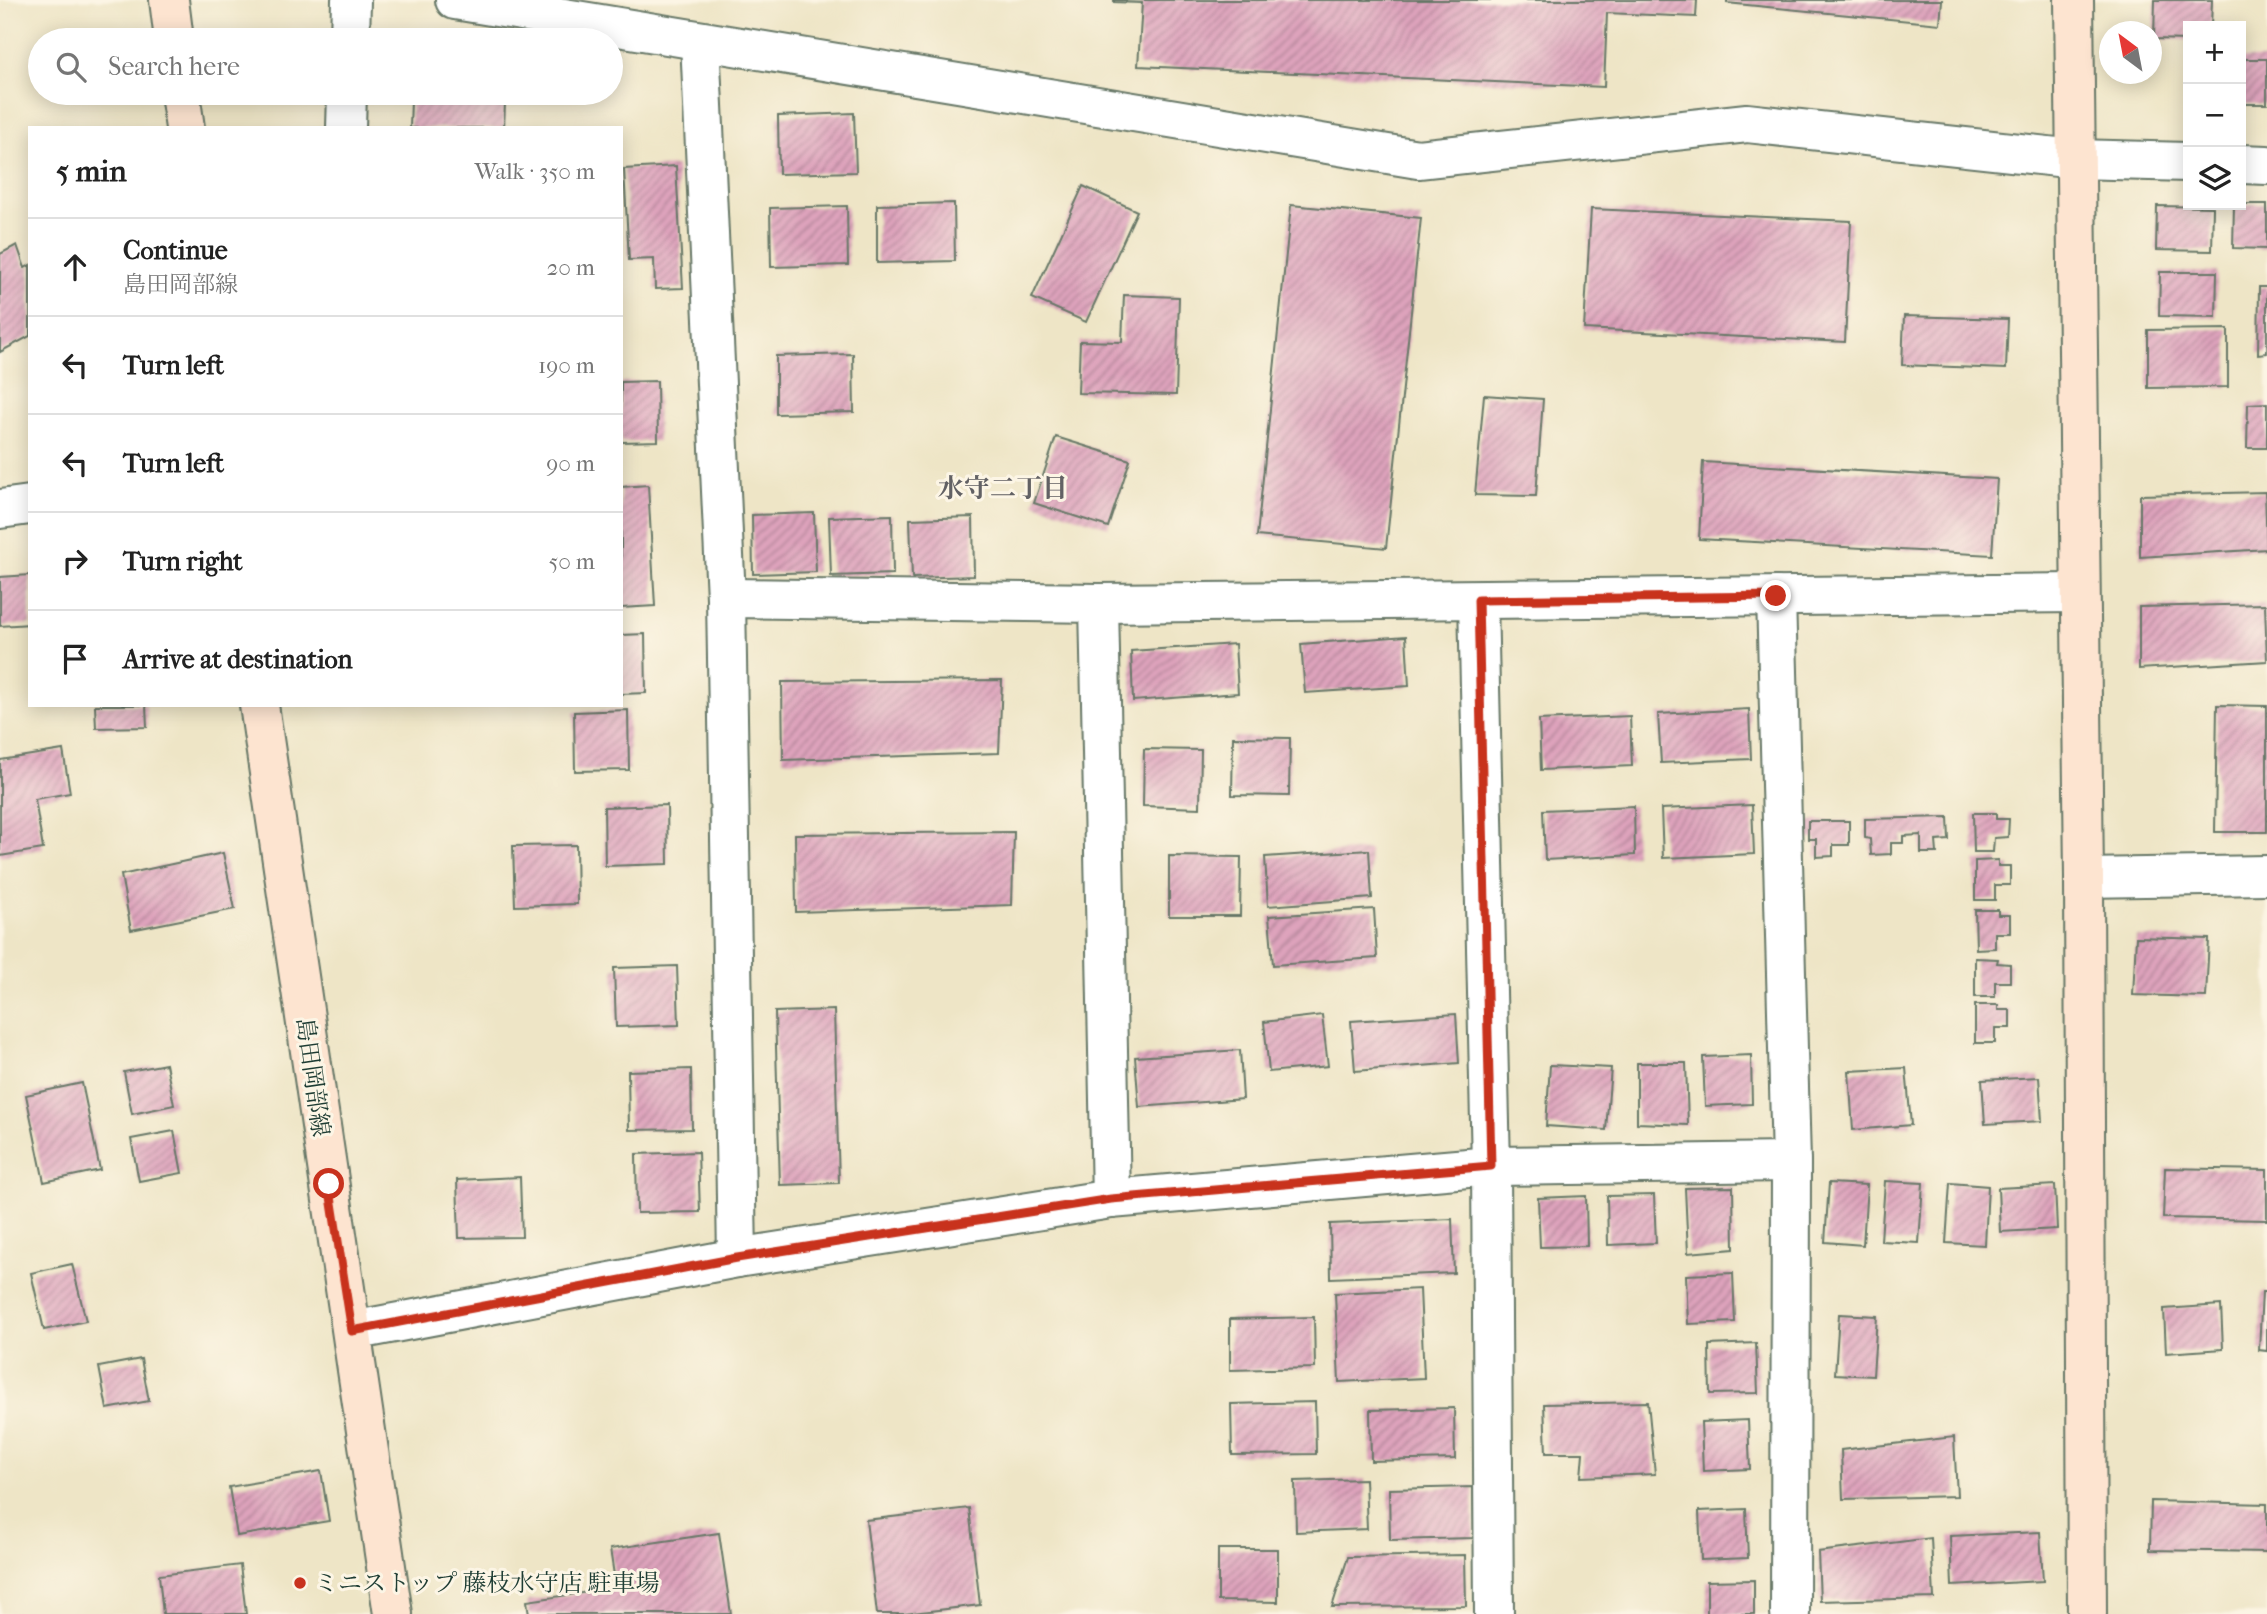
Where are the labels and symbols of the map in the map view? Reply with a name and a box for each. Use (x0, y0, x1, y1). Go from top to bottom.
north arrow (2099, 21, 2162, 84)
district label: 水守二丁目 (938, 473, 1068, 504)
route end (1760, 580, 1791, 611)
street label: 島田岡部線 (291, 1016, 335, 1138)
route start (313, 1168, 344, 1199)
place label: ミニストップ 藤枝水守店 駐車場 (314, 1569, 660, 1597)
marker: ミニストップ 藤枝水守店 駐車場 (292, 1575, 308, 1591)

